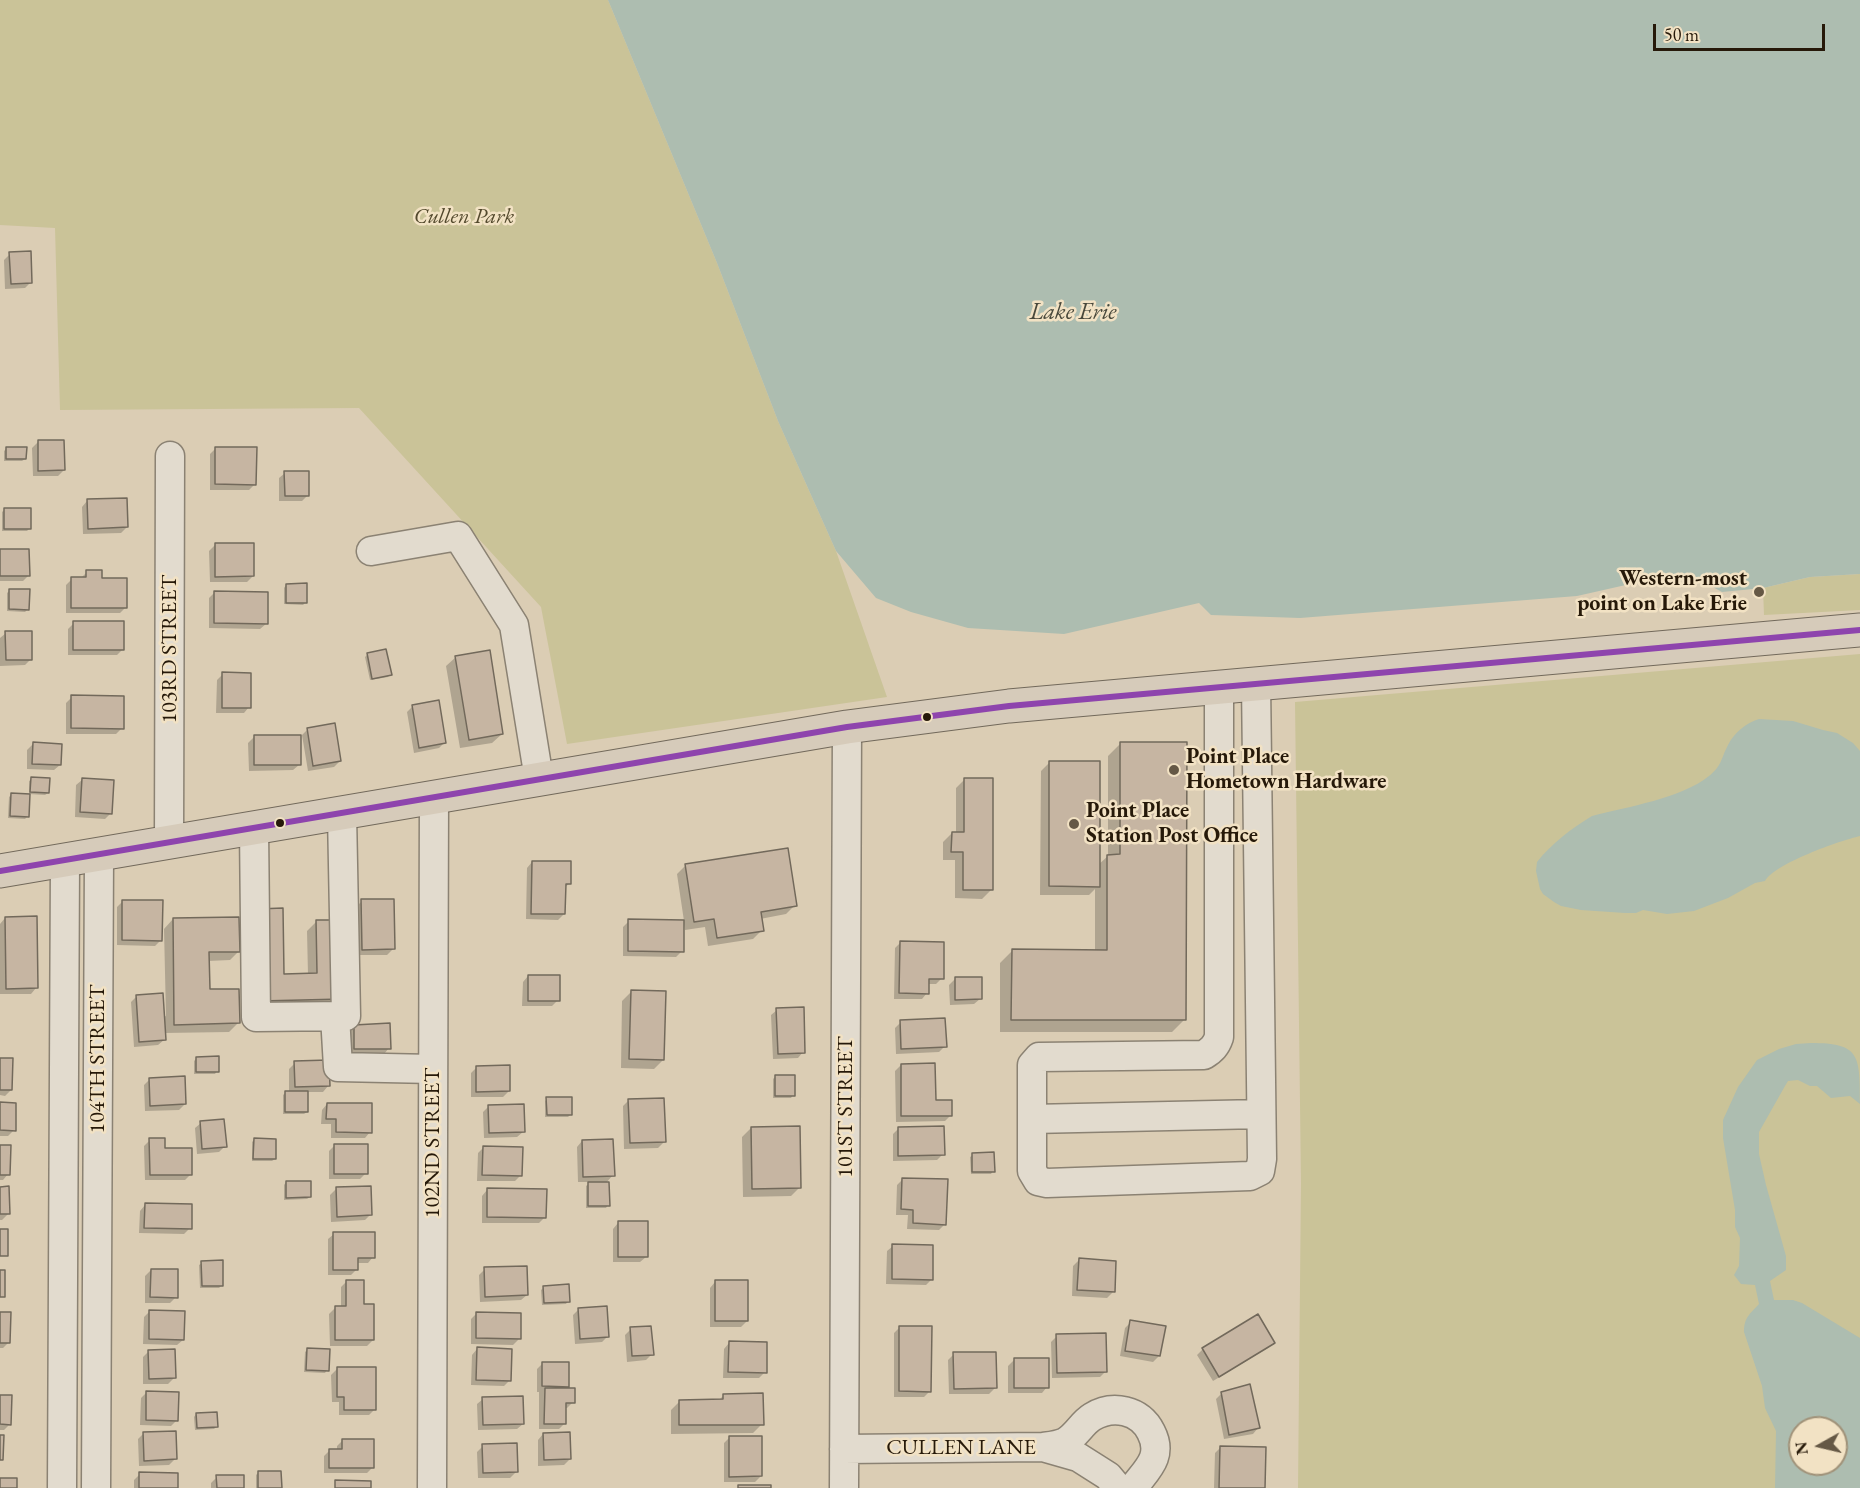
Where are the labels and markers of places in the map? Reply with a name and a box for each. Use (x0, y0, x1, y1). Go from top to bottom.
place label: Western-most point on Lake Erie (1577, 566, 1747, 618)
marker: Western-most point on Lake Erie (1752, 585, 1766, 599)
unlabelled marker (921, 711, 933, 723)
place label: Point Place Hometown Hardware (1186, 744, 1386, 796)
marker: Point Place Hometown Hardware (1167, 763, 1181, 777)
place label: Point Place Station Post Office (1086, 798, 1258, 849)
unlabelled marker (274, 817, 286, 829)
marker: Point Place Station Post Office (1067, 817, 1081, 831)

